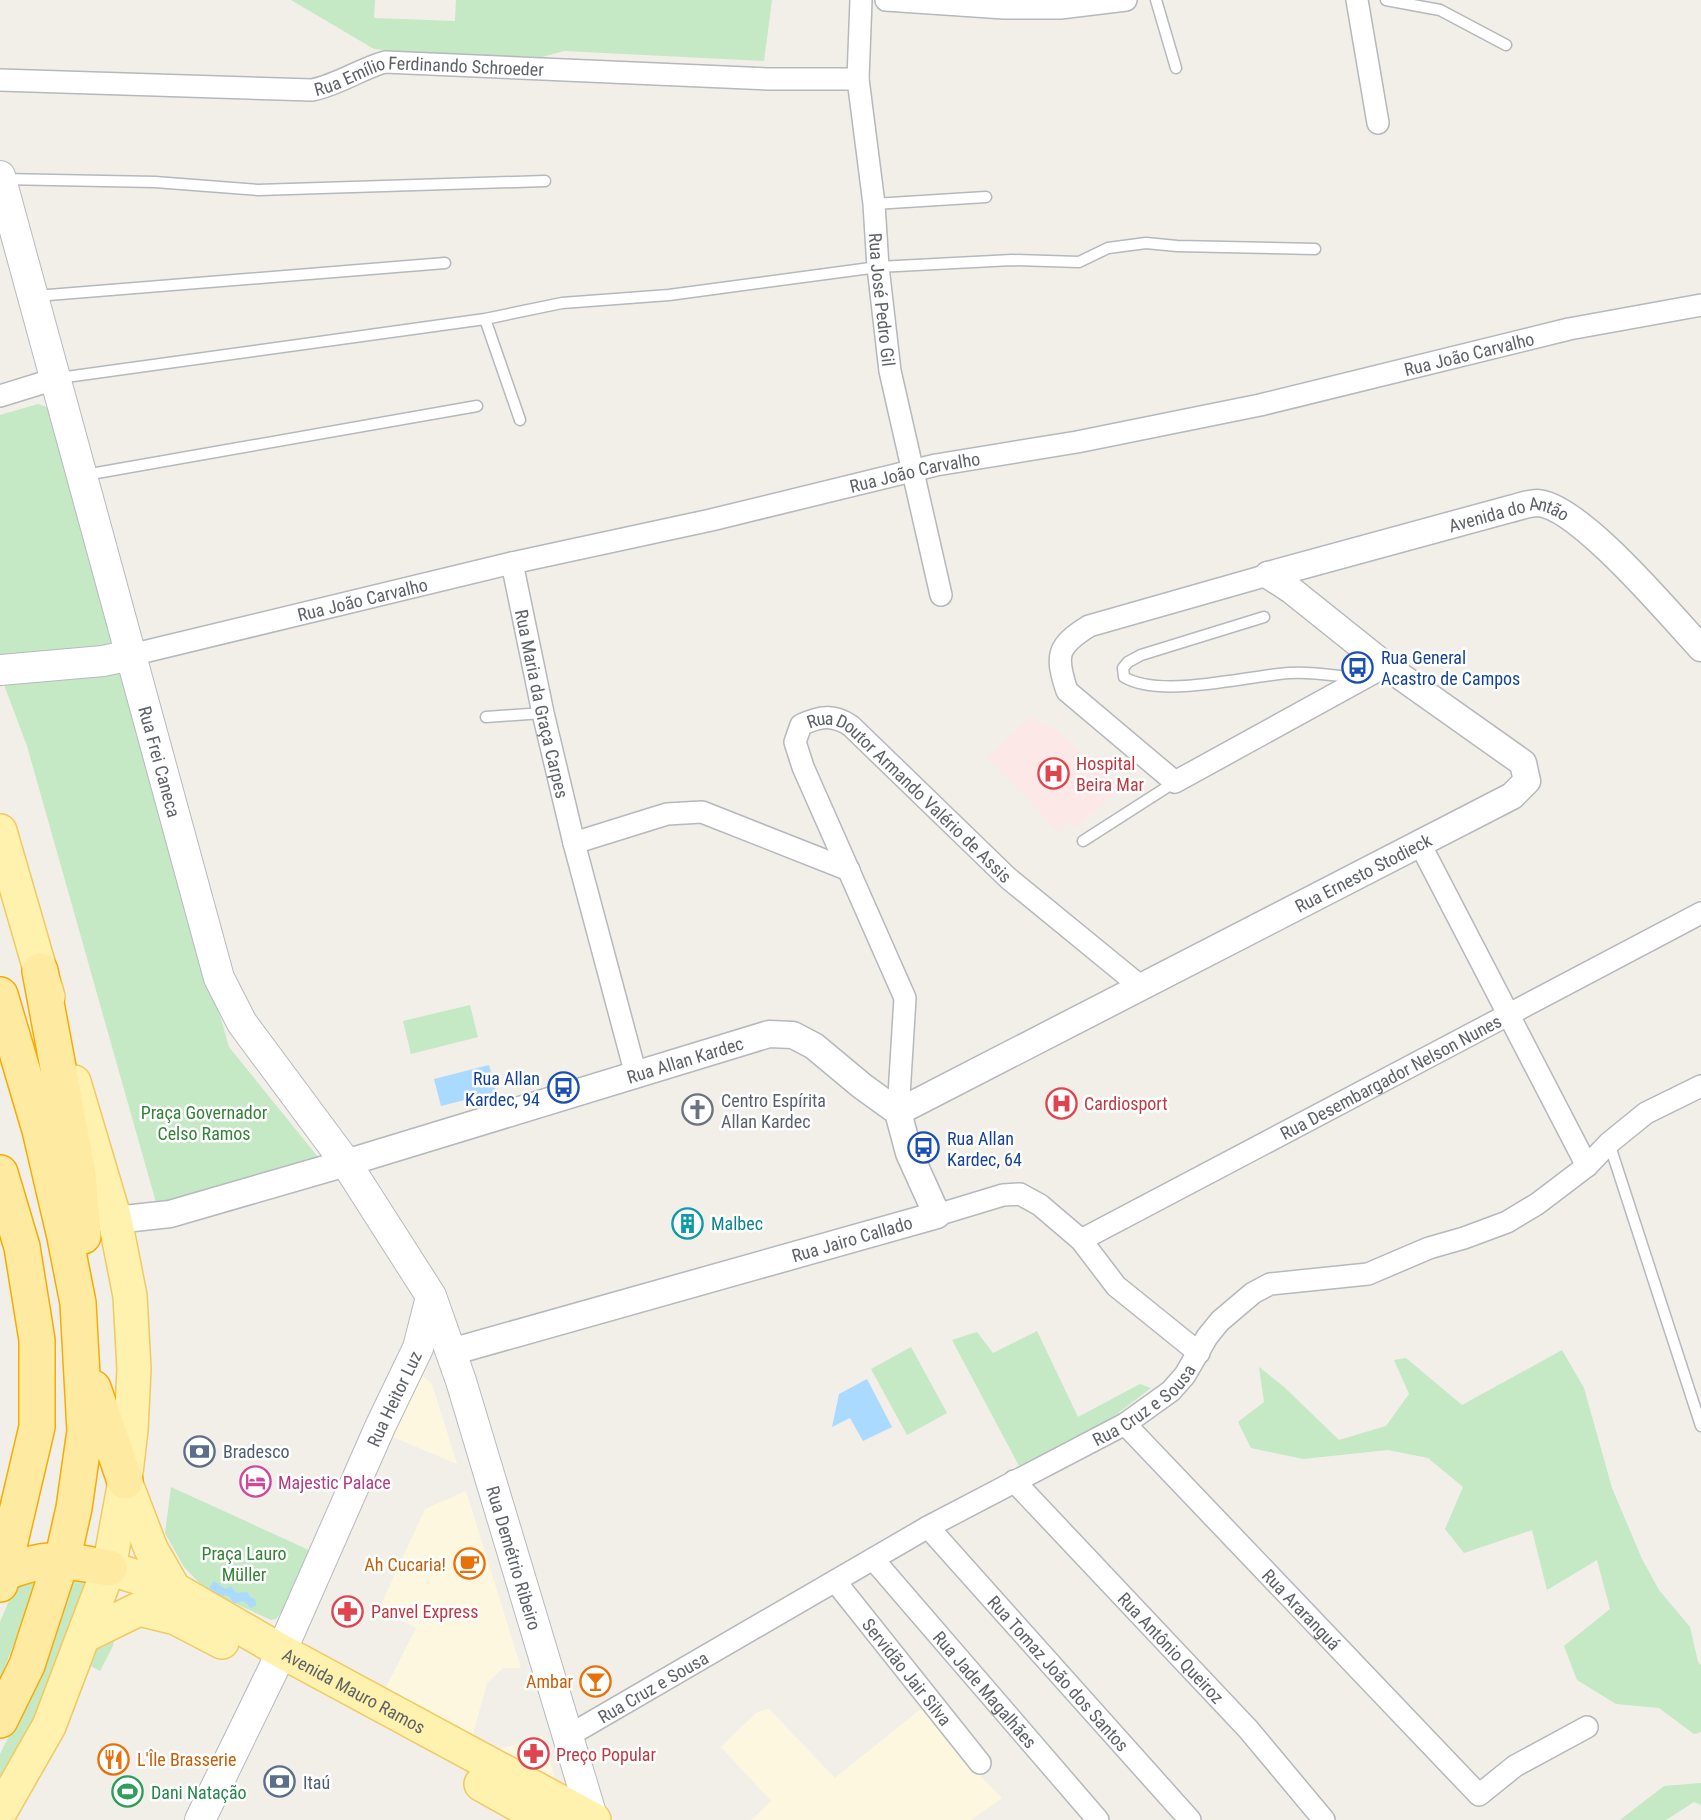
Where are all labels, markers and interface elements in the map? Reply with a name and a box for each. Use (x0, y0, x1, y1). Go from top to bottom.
street label: Rua Emílio Ferdinando Schroeder (312, 51, 545, 100)
street label: Rua José Pedro Gil (865, 232, 900, 367)
street label: Rua João Carvalho (1402, 327, 1536, 380)
street label: Rua João Carvalho (847, 447, 982, 496)
street label: Avenida do Antão (1446, 492, 1573, 536)
street label: Rua João Carvalho (295, 573, 430, 625)
street label: Rua Maria da Graça Carpes (511, 608, 573, 800)
place label: Rua General Acastro de Campos (1381, 647, 1520, 689)
bus stop icon: Rua General Acastro de Campos (1341, 650, 1375, 684)
street label: Rua Frei Caneca (135, 704, 185, 820)
street label: Rua Doutor Armando Valério de Assis (804, 707, 1016, 887)
place label: Hospital Beira Mar (1076, 753, 1144, 795)
hospital icon: Hospital Beira Mar (1036, 756, 1070, 790)
street label: Rua Ernesto Stodieck (1291, 829, 1435, 916)
street label: Rua Desembargador Nelson Nunes (1276, 1010, 1505, 1144)
street label: Rua Allan Kardec (624, 1032, 746, 1087)
place label: Rua Allan Kardec, 94 (465, 1068, 540, 1110)
bus stop icon: Rua Allan Kardec, 94 (546, 1071, 580, 1105)
hospital icon: Cardiosport (1044, 1086, 1078, 1120)
place label: Centro Espírita Allan Kardec (721, 1090, 826, 1132)
church icon: Centro Espírita Allan Kardec (681, 1093, 715, 1127)
place label: Cardiosport (1084, 1093, 1168, 1114)
park label: Praça Governador Celso Ramos (141, 1102, 268, 1144)
place label: Rua Allan Kardec, 64 (947, 1128, 1022, 1170)
bus stop icon: Rua Allan Kardec, 64 (907, 1131, 941, 1165)
building icon: Malbec (671, 1206, 705, 1240)
street label: Rua Jairo Callado (789, 1212, 915, 1266)
place label: Malbec (711, 1213, 763, 1234)
street label: Rua Heitor Luz (362, 1347, 426, 1450)
street label: Rua Cruz e Sousa (1089, 1361, 1199, 1450)
bank icon: Bradesco (183, 1434, 217, 1468)
place label: Bradesco (223, 1441, 290, 1462)
hotel icon: Majestic Palace (238, 1465, 272, 1499)
place label: Majestic Palace (278, 1472, 391, 1493)
street label: Rua Demétrio Ribeiro (483, 1483, 546, 1632)
park label: Praça Lauro Müller (201, 1543, 287, 1585)
cafe icon: Ah Cucaria! (452, 1547, 486, 1581)
place label: Ah Cucaria! (364, 1554, 446, 1575)
street label: Rua Araranguá (1258, 1564, 1345, 1654)
street label: Rua Antônio Queiroz (1114, 1588, 1228, 1707)
street label: Rua Tomaz João dos Santos (984, 1591, 1134, 1755)
pharmacy icon: Panvel Express (331, 1594, 365, 1628)
place label: Panvel Express (371, 1601, 478, 1622)
street label: Servidão Jair Silva (858, 1614, 956, 1729)
street label: Rua Jade Magalhães (929, 1626, 1041, 1752)
street label: Avenida Mauro Ramos (279, 1643, 429, 1737)
street label: Rua Cruz e Sousa (594, 1647, 712, 1727)
bar icon: Ambar (579, 1664, 613, 1698)
place label: Ambar (526, 1671, 574, 1692)
pharmacy icon: Preço Popular (516, 1737, 550, 1771)
restaurant icon: L'Île Brasserie (97, 1742, 131, 1776)
place label: Preço Popular (556, 1744, 656, 1765)
place label: L'Île Brasserie (137, 1749, 236, 1770)
bank icon: Itaú (263, 1765, 297, 1799)
place label: Itaú (303, 1772, 330, 1793)
sports icon: Dani Natação (111, 1775, 145, 1809)
place label: Dani Natação (151, 1782, 247, 1803)

